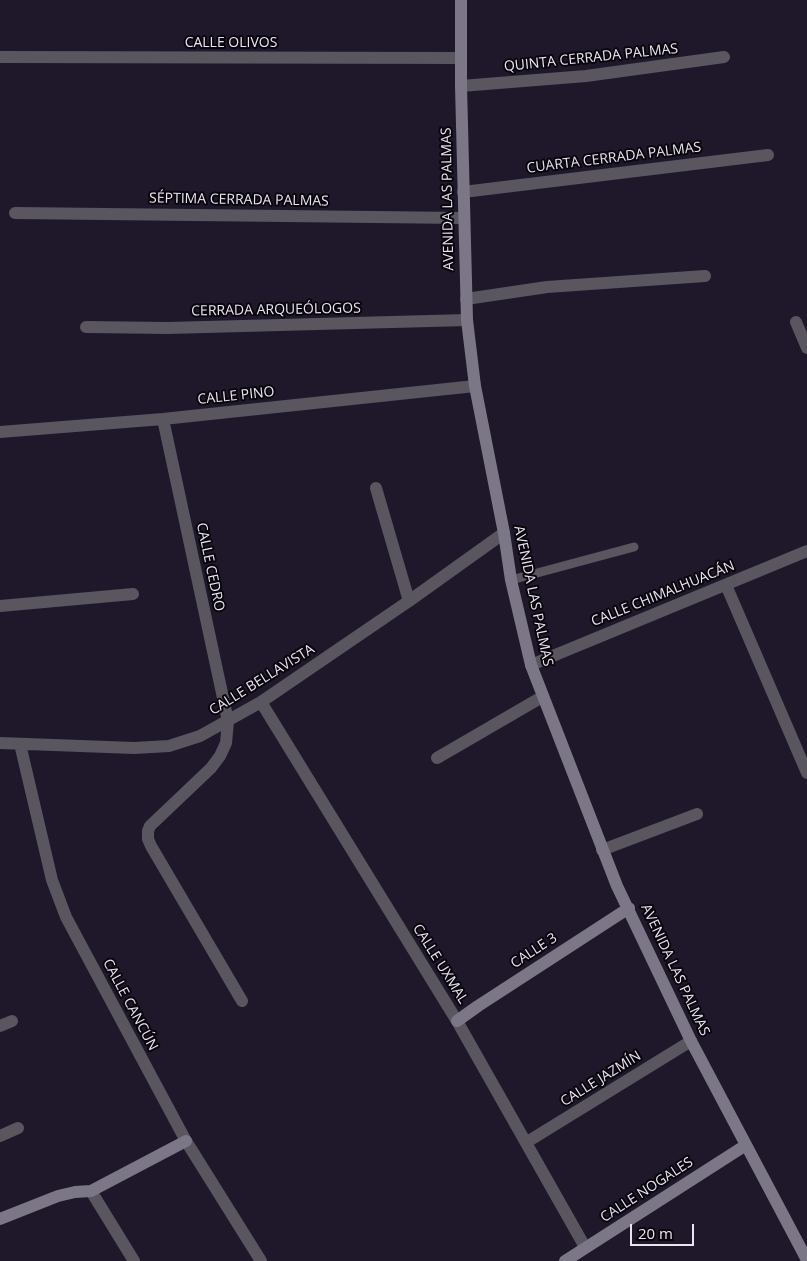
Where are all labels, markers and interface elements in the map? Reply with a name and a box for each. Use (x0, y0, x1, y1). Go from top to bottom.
street label: CALLE OLIVOS (185, 35, 277, 51)
street label: QUINTA CERRADA PALMAS (503, 41, 679, 75)
street label: AVENIDA LAS PALMAS (438, 127, 458, 271)
street label: CUARTA CERRADA PALMAS (526, 139, 702, 177)
street label: SÉPTIMA CERRADA PALMAS (149, 190, 329, 210)
street label: CERRADA ARQUEÓLOGOS (191, 300, 361, 320)
street label: CALLE PINO (197, 384, 275, 408)
street label: CALLE CEDRO (192, 521, 228, 613)
street label: AVENIDA LAS PALMAS (510, 524, 556, 668)
street label: CALLE CHIMALHUACÁN (589, 558, 737, 630)
street label: CALLE BELLAVISTA (206, 641, 318, 719)
street label: AVENIDA LAS PALMAS (637, 902, 713, 1038)
street label: CALLE UXMAL (409, 921, 471, 1007)
street label: CALLE 3 (508, 930, 560, 972)
street label: CALLE CANCÚN (99, 956, 161, 1054)
street label: CALLE JAZMÍN (558, 1048, 644, 1110)
street label: CALLE NOGALES (598, 1154, 696, 1226)
scale bar (632, 1214, 696, 1246)
text: 20 m (638, 1223, 673, 1243)

